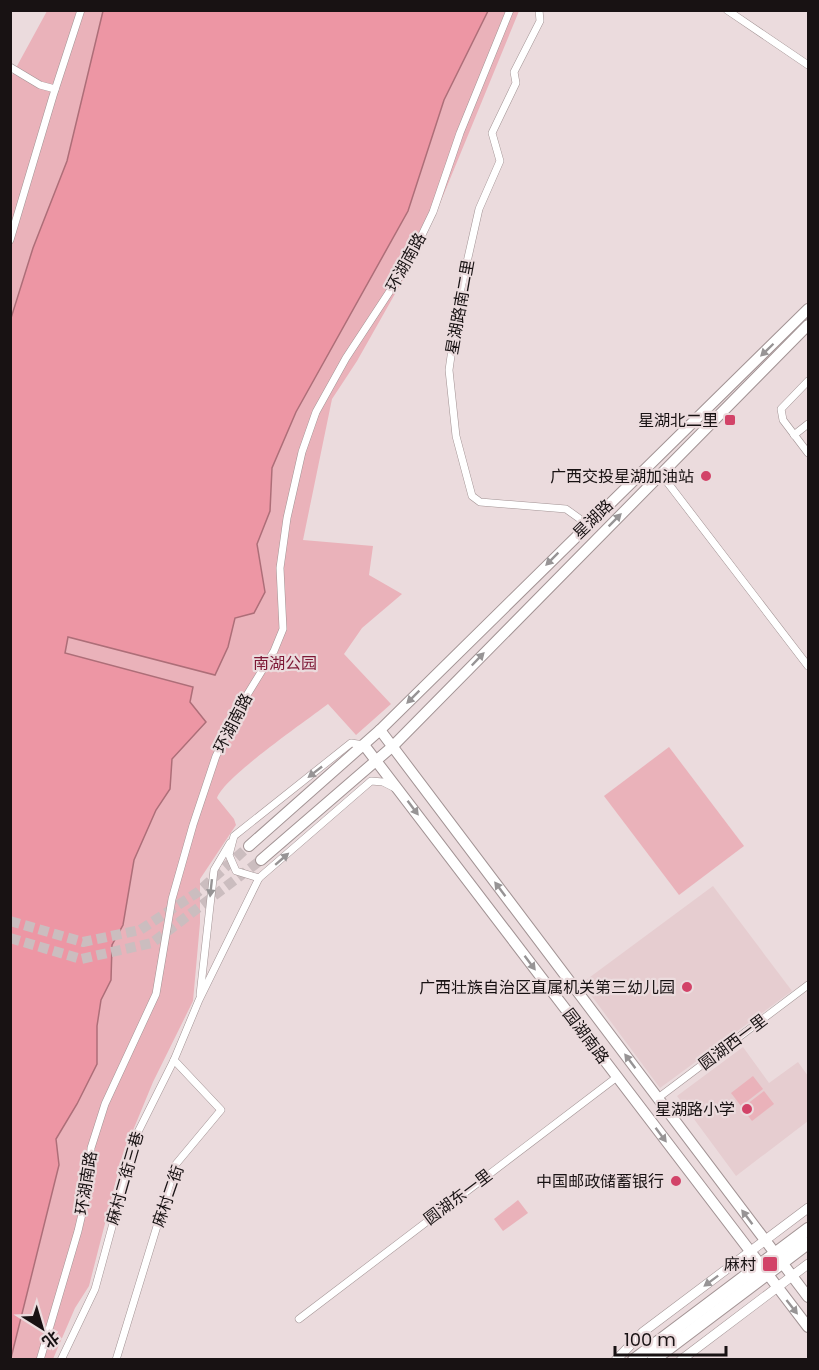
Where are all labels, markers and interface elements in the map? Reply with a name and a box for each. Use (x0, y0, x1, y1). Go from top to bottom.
street label: 环湖南路 (380, 228, 432, 296)
street label: 星湖路南二里 (440, 258, 480, 356)
one-way arrow (759, 343, 774, 357)
place label: 星湖北二里 (638, 409, 718, 432)
marker: 星湖北二里 (723, 413, 737, 427)
place label: 广西交投星湖加油站 (550, 465, 694, 488)
marker: 广西交投星湖加油站 (699, 469, 713, 483)
street label: 星湖路 (568, 494, 618, 544)
one-way arrow (607, 514, 621, 528)
one-way arrow (545, 552, 559, 567)
park label: 南湖公园 (253, 652, 317, 675)
one-way arrow (470, 653, 484, 667)
street label: 环湖南路 (208, 689, 258, 757)
one-way arrow (407, 689, 421, 703)
one-way arrow (308, 765, 323, 777)
one-way arrow (406, 800, 418, 815)
one-way arrow (274, 852, 290, 865)
one-way arrow (207, 879, 216, 898)
one-way arrow (495, 881, 507, 896)
one-way arrow (524, 955, 537, 971)
place label: 广西壮族自治区直属机关第三幼儿园 (419, 976, 675, 999)
marker: 广西壮族自治区直属机关第三幼儿园 (680, 980, 694, 994)
street label: 园湖南路 (558, 1004, 614, 1068)
street label: 圆湖西一里 (694, 1009, 772, 1075)
one-way arrow (624, 1054, 636, 1070)
place label: 星湖路小学 (655, 1098, 735, 1121)
marker: 星湖路小学 (740, 1102, 754, 1116)
one-way arrow (655, 1127, 667, 1143)
street label: 麻村二街三巷 (101, 1129, 149, 1227)
street label: 环湖南路 (70, 1150, 102, 1216)
street label: 麻村二街 (147, 1162, 189, 1230)
street label: 圆湖东一里 (419, 1164, 497, 1230)
place label: 中国邮政储蓄银行 (536, 1170, 664, 1193)
marker: 中国邮政储蓄银行 (669, 1174, 683, 1188)
one-way arrow (741, 1209, 754, 1225)
place label: 麻村 (724, 1253, 756, 1276)
marker: 麻村 (761, 1255, 779, 1273)
one-way arrow (704, 1274, 719, 1286)
north arrow (12, 1298, 72, 1358)
one-way arrow (786, 1299, 798, 1314)
scale bar (615, 1319, 726, 1357)
text: 北 (37, 1326, 64, 1354)
text: 100 m (624, 1327, 676, 1352)

